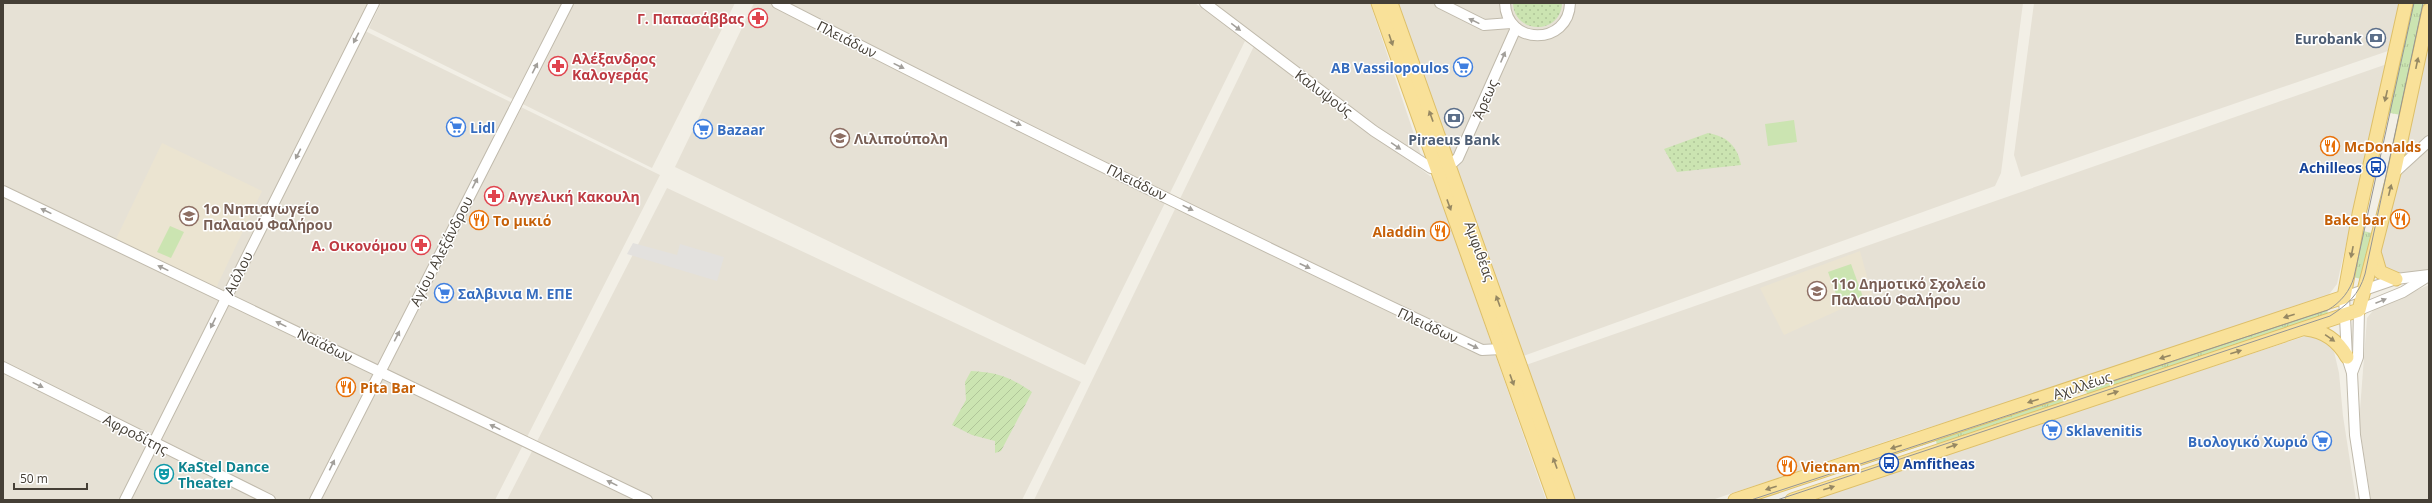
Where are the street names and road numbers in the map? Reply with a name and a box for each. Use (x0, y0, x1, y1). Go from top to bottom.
street label: Πλειάδων (814, 16, 880, 62)
street label: Καλυψούς (1291, 65, 1357, 121)
street label: Άρεως (1468, 76, 1502, 122)
street label: Πλειάδων (1104, 159, 1170, 205)
street label: Αγίου Αλεξάνδρου (405, 193, 477, 309)
street label: Αμφιθέας (1460, 218, 1500, 284)
street label: Αιόλου (219, 248, 257, 298)
street label: Πλειάδων (1395, 303, 1461, 347)
street label: Ναϊάδων (294, 323, 356, 367)
street label: Αχιλλέως (2050, 367, 2114, 403)
street label: Αφροδίτης (100, 409, 172, 459)

